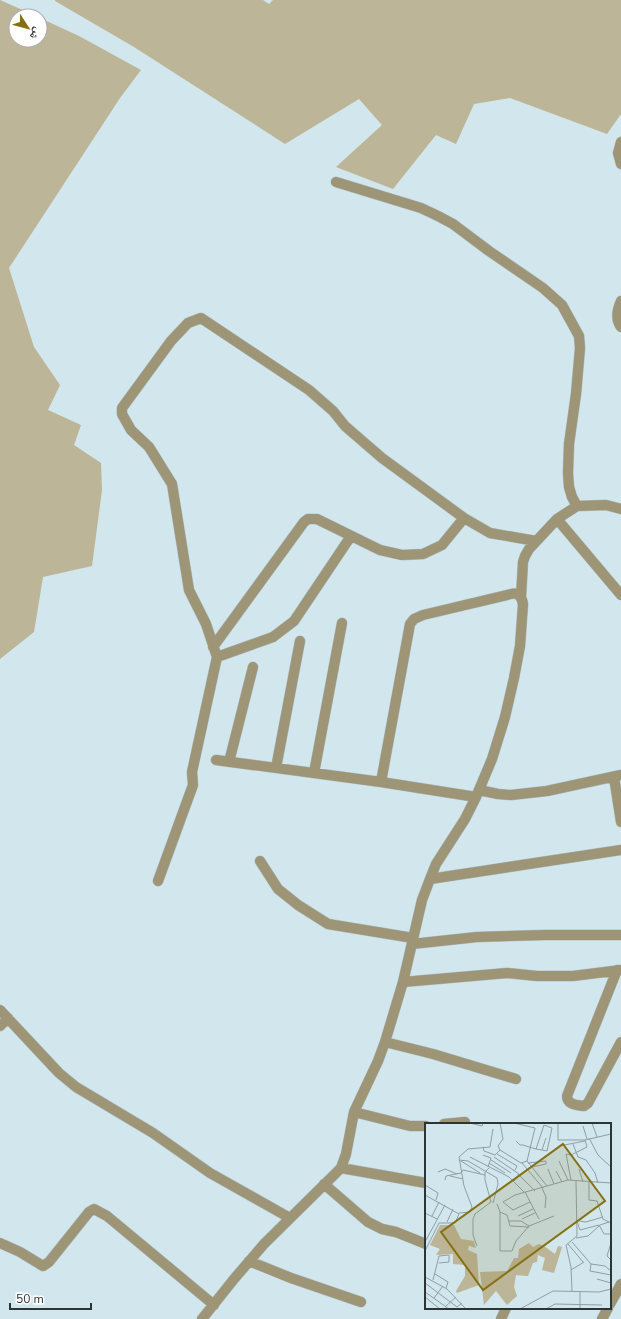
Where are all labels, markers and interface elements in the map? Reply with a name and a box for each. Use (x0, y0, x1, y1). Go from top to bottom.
north arrow (8, 8, 48, 48)
text: ش (26, 24, 45, 43)
inset map (425, 1123, 611, 1309)
scale bar (10, 1285, 91, 1311)
text: 50 m (16, 1291, 44, 1307)

